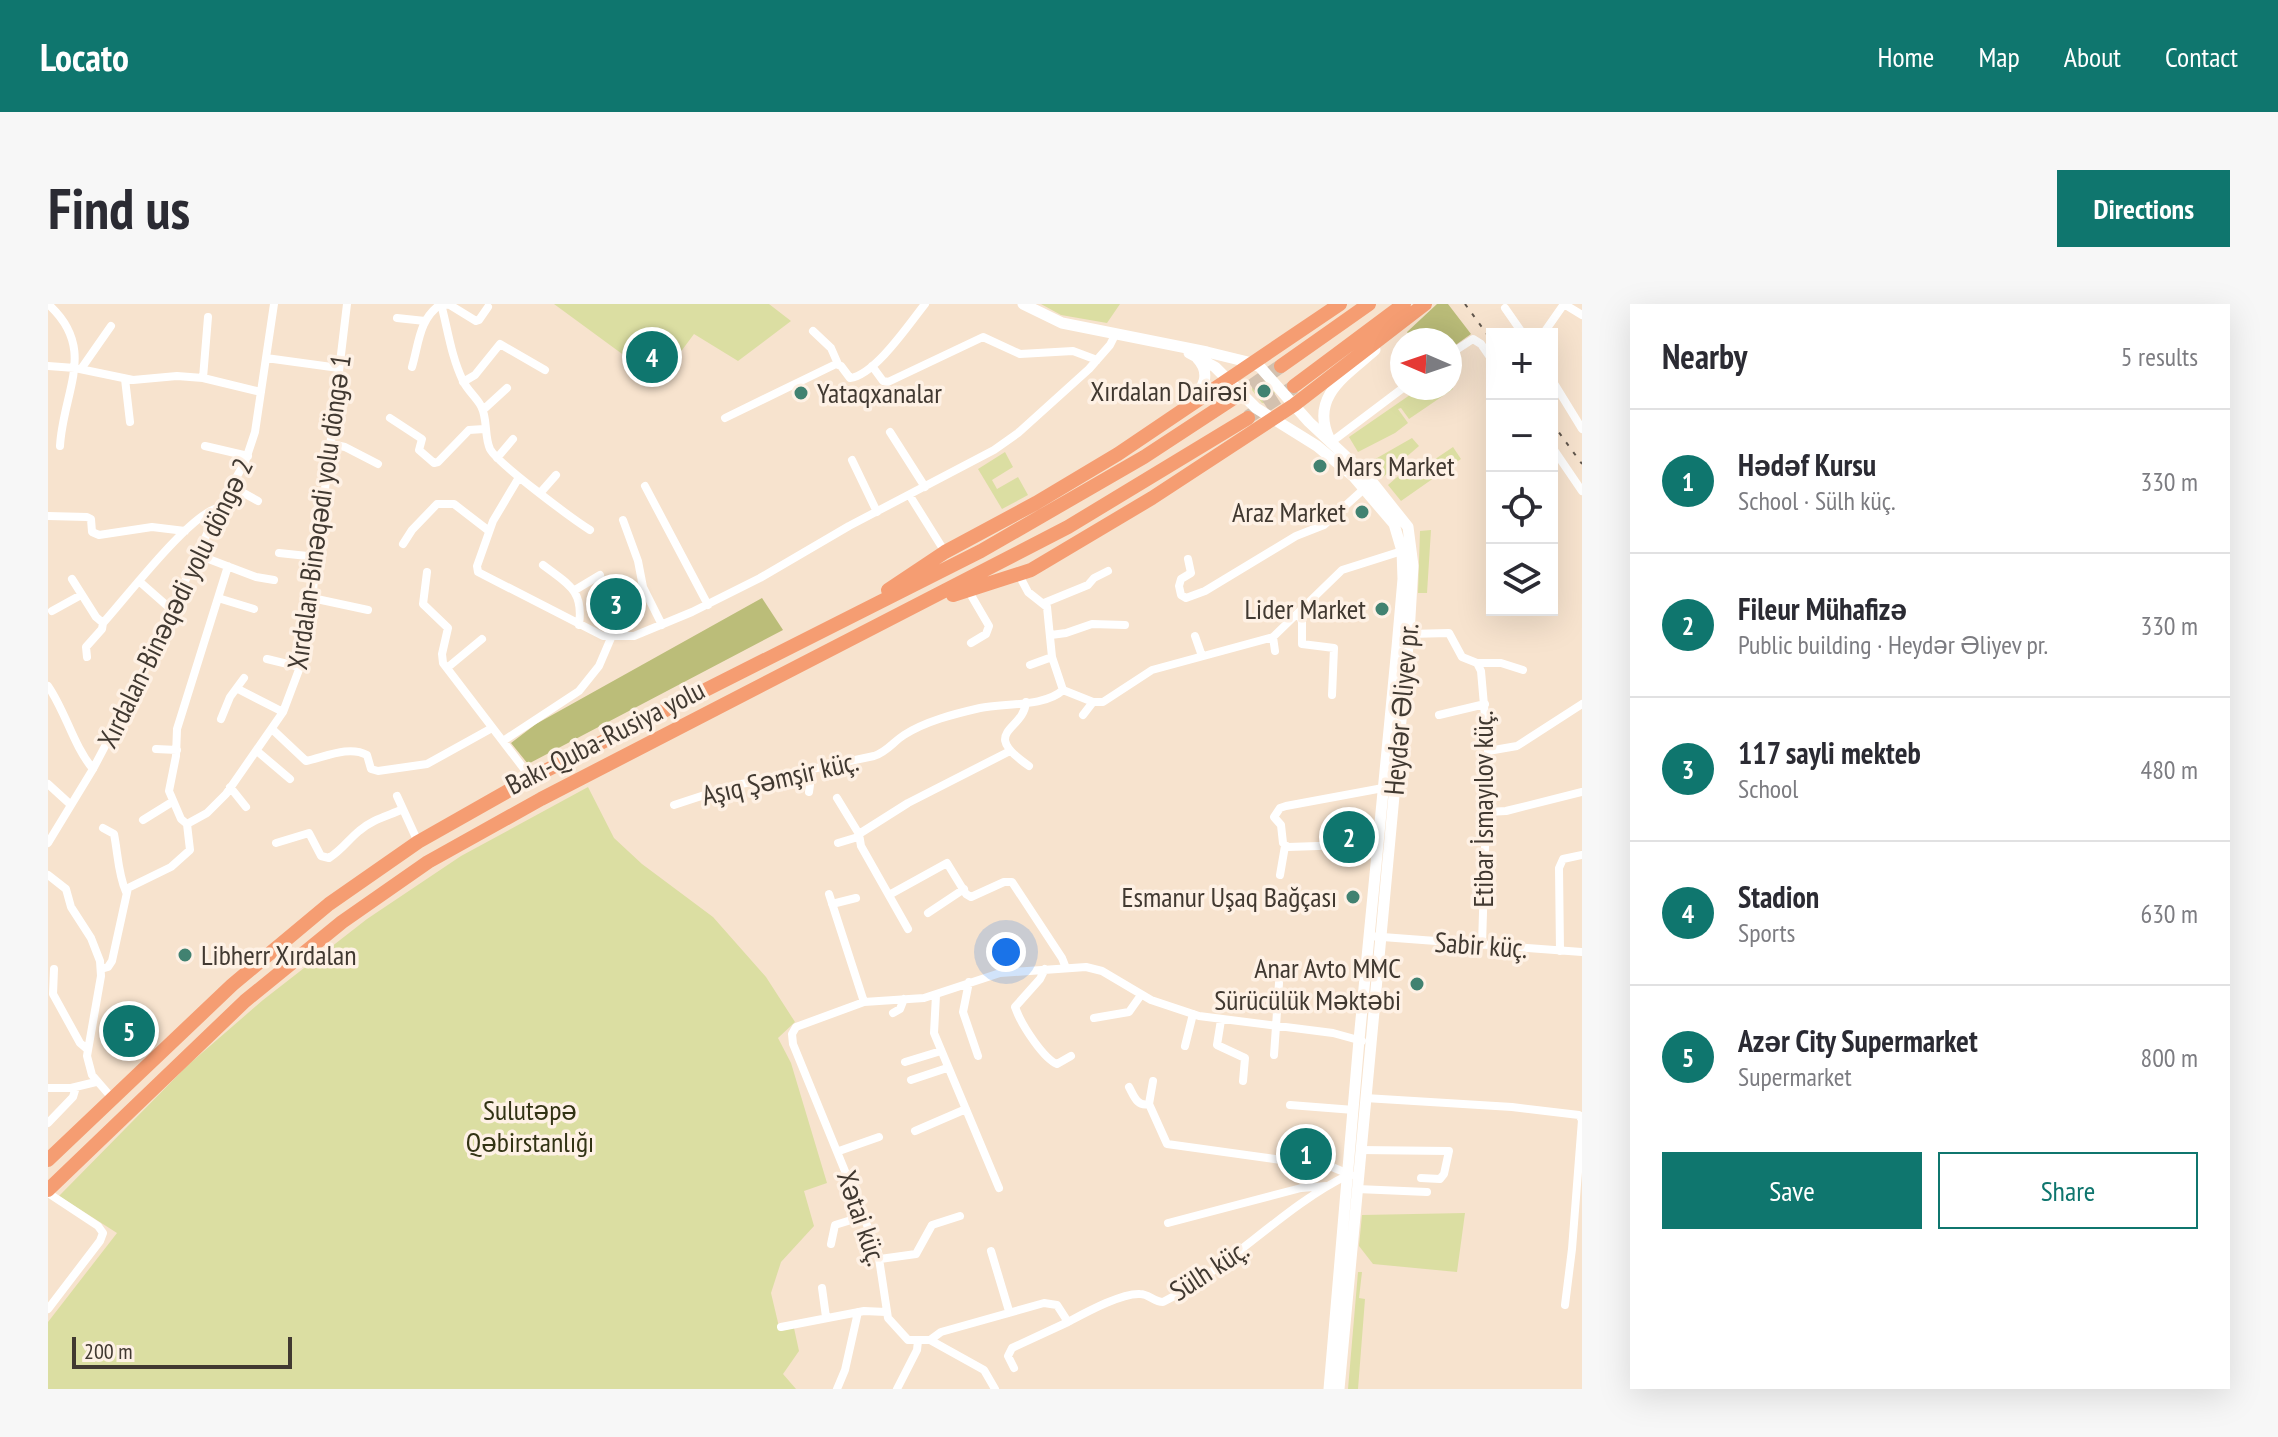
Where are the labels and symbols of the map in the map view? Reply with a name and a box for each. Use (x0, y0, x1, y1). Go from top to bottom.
pin: 4 (626, 327, 678, 387)
north arrow (1390, 328, 1462, 400)
street label: Xırdalan-Binəqədi yolu döngə 1 (278, 352, 359, 672)
place label: Xırdalan Dairəsi (1090, 372, 1248, 409)
place label: Yataqxanalar (817, 374, 942, 411)
marker: Xırdalan Dairəsi (1255, 382, 1273, 400)
marker: Yataqxanalar (792, 384, 810, 402)
place label: Mars Market (1336, 447, 1455, 484)
street label: Xırdalan-Binəqədi yolu döngə 2 (88, 452, 261, 754)
marker: Mars Market (1311, 457, 1329, 475)
place label: Araz Market (1232, 493, 1346, 530)
marker: Araz Market (1353, 503, 1371, 521)
pin: 3 (590, 574, 642, 634)
place label: Lider Market (1244, 590, 1366, 627)
marker: Lider Market (1373, 600, 1391, 618)
street label: Heydər Əliyev pr. (1375, 621, 1426, 797)
street label: Bakı-Quba-Rusiya yolu (499, 670, 711, 803)
street label: Etibar İsmayılov küç. (1464, 710, 1501, 908)
street label: Aşıq Şəmşir küç. (698, 742, 862, 814)
pin: 2 (1323, 807, 1375, 867)
place label: Esmanur Uşaq Bağçası (1122, 878, 1337, 915)
marker: Esmanur Uşaq Bağçası (1344, 888, 1362, 906)
street label: Sabir küç. (1433, 923, 1529, 966)
your location (986, 932, 1026, 972)
place label: Libherr Xırdalan (201, 936, 356, 973)
marker: Libherr Xırdalan (176, 946, 194, 964)
place label: Anar Avto MMC Sürücülük Məktəbi (1214, 949, 1401, 1018)
marker: Anar Avto MMC Sürücülük Məktəbi (1408, 975, 1426, 993)
pin: 5 (103, 1001, 155, 1061)
park label: Sulutəpə Qəbirstanlığı (466, 1091, 594, 1160)
pin: 1 (1280, 1124, 1332, 1184)
street label: Xətai küç. (829, 1165, 896, 1270)
street label: Sülh küç. (1162, 1230, 1255, 1309)
scale bar (72, 1333, 292, 1369)

